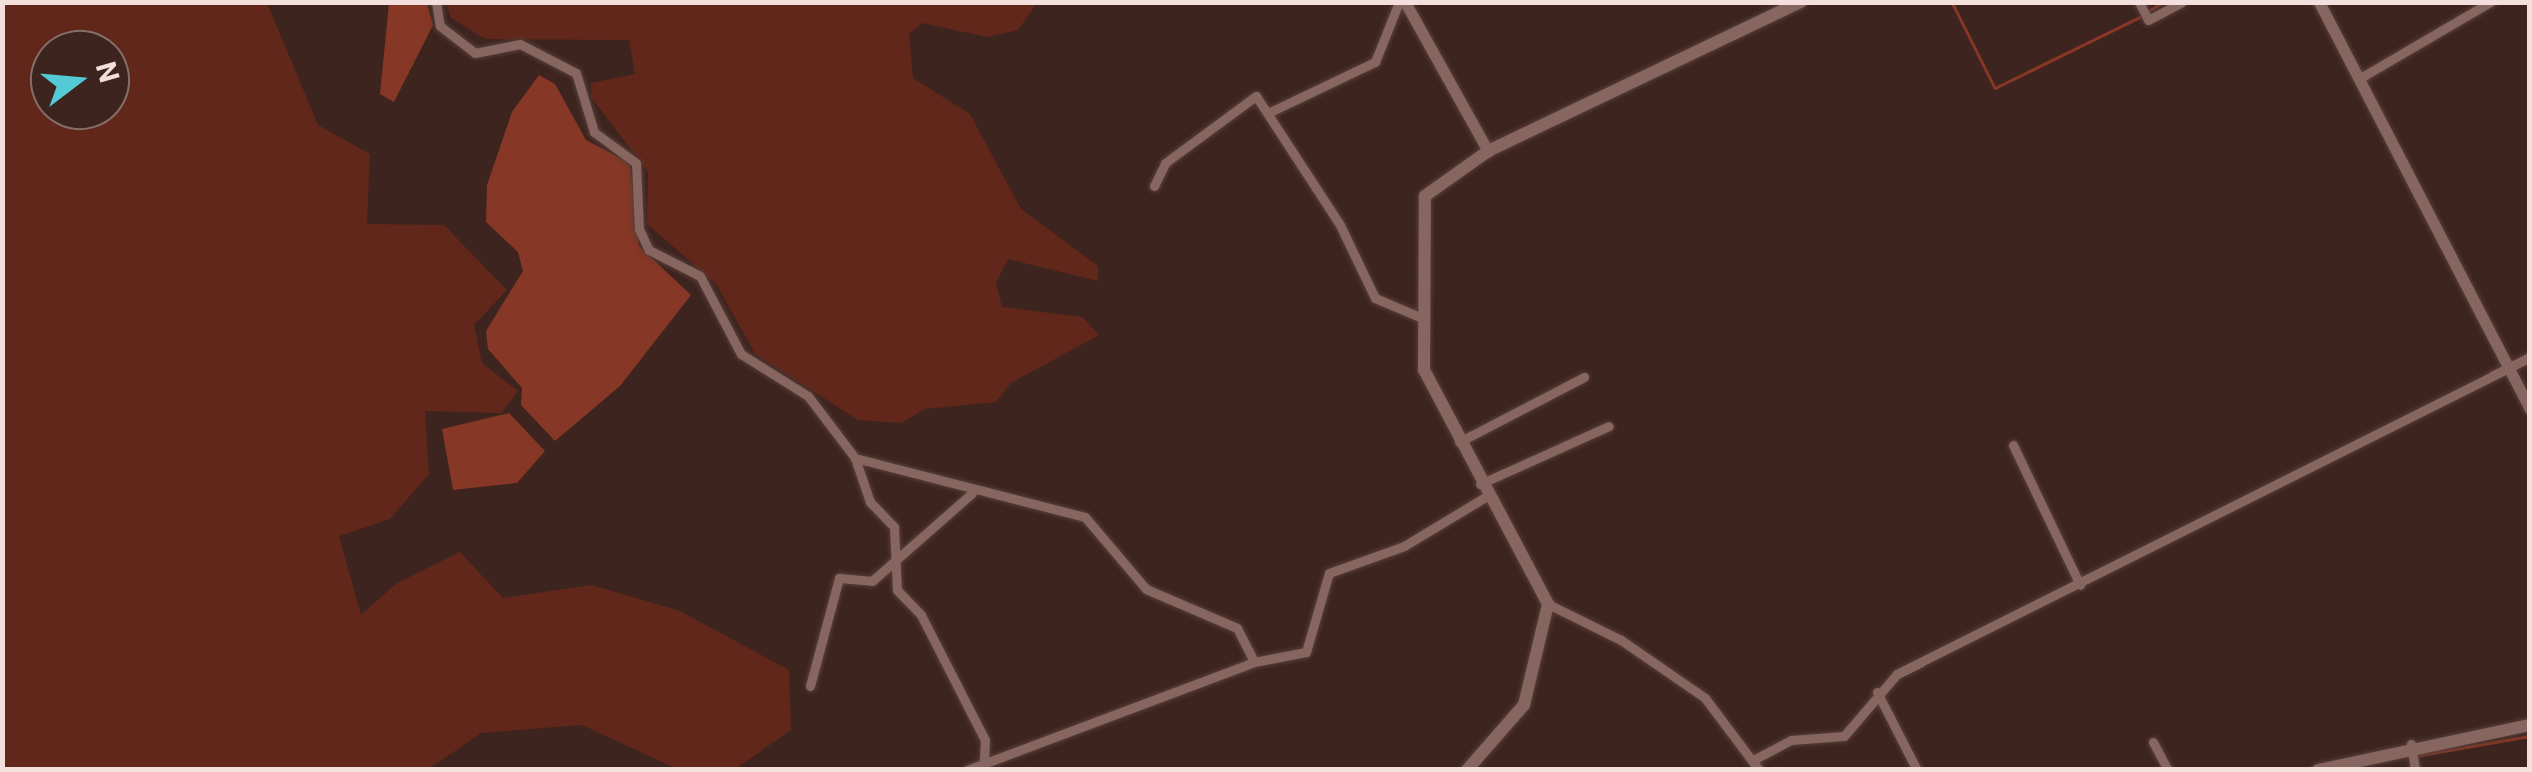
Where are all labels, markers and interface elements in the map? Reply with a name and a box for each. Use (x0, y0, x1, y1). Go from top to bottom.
north arrow (30, 30, 130, 130)
text: N (89, 58, 126, 86)

